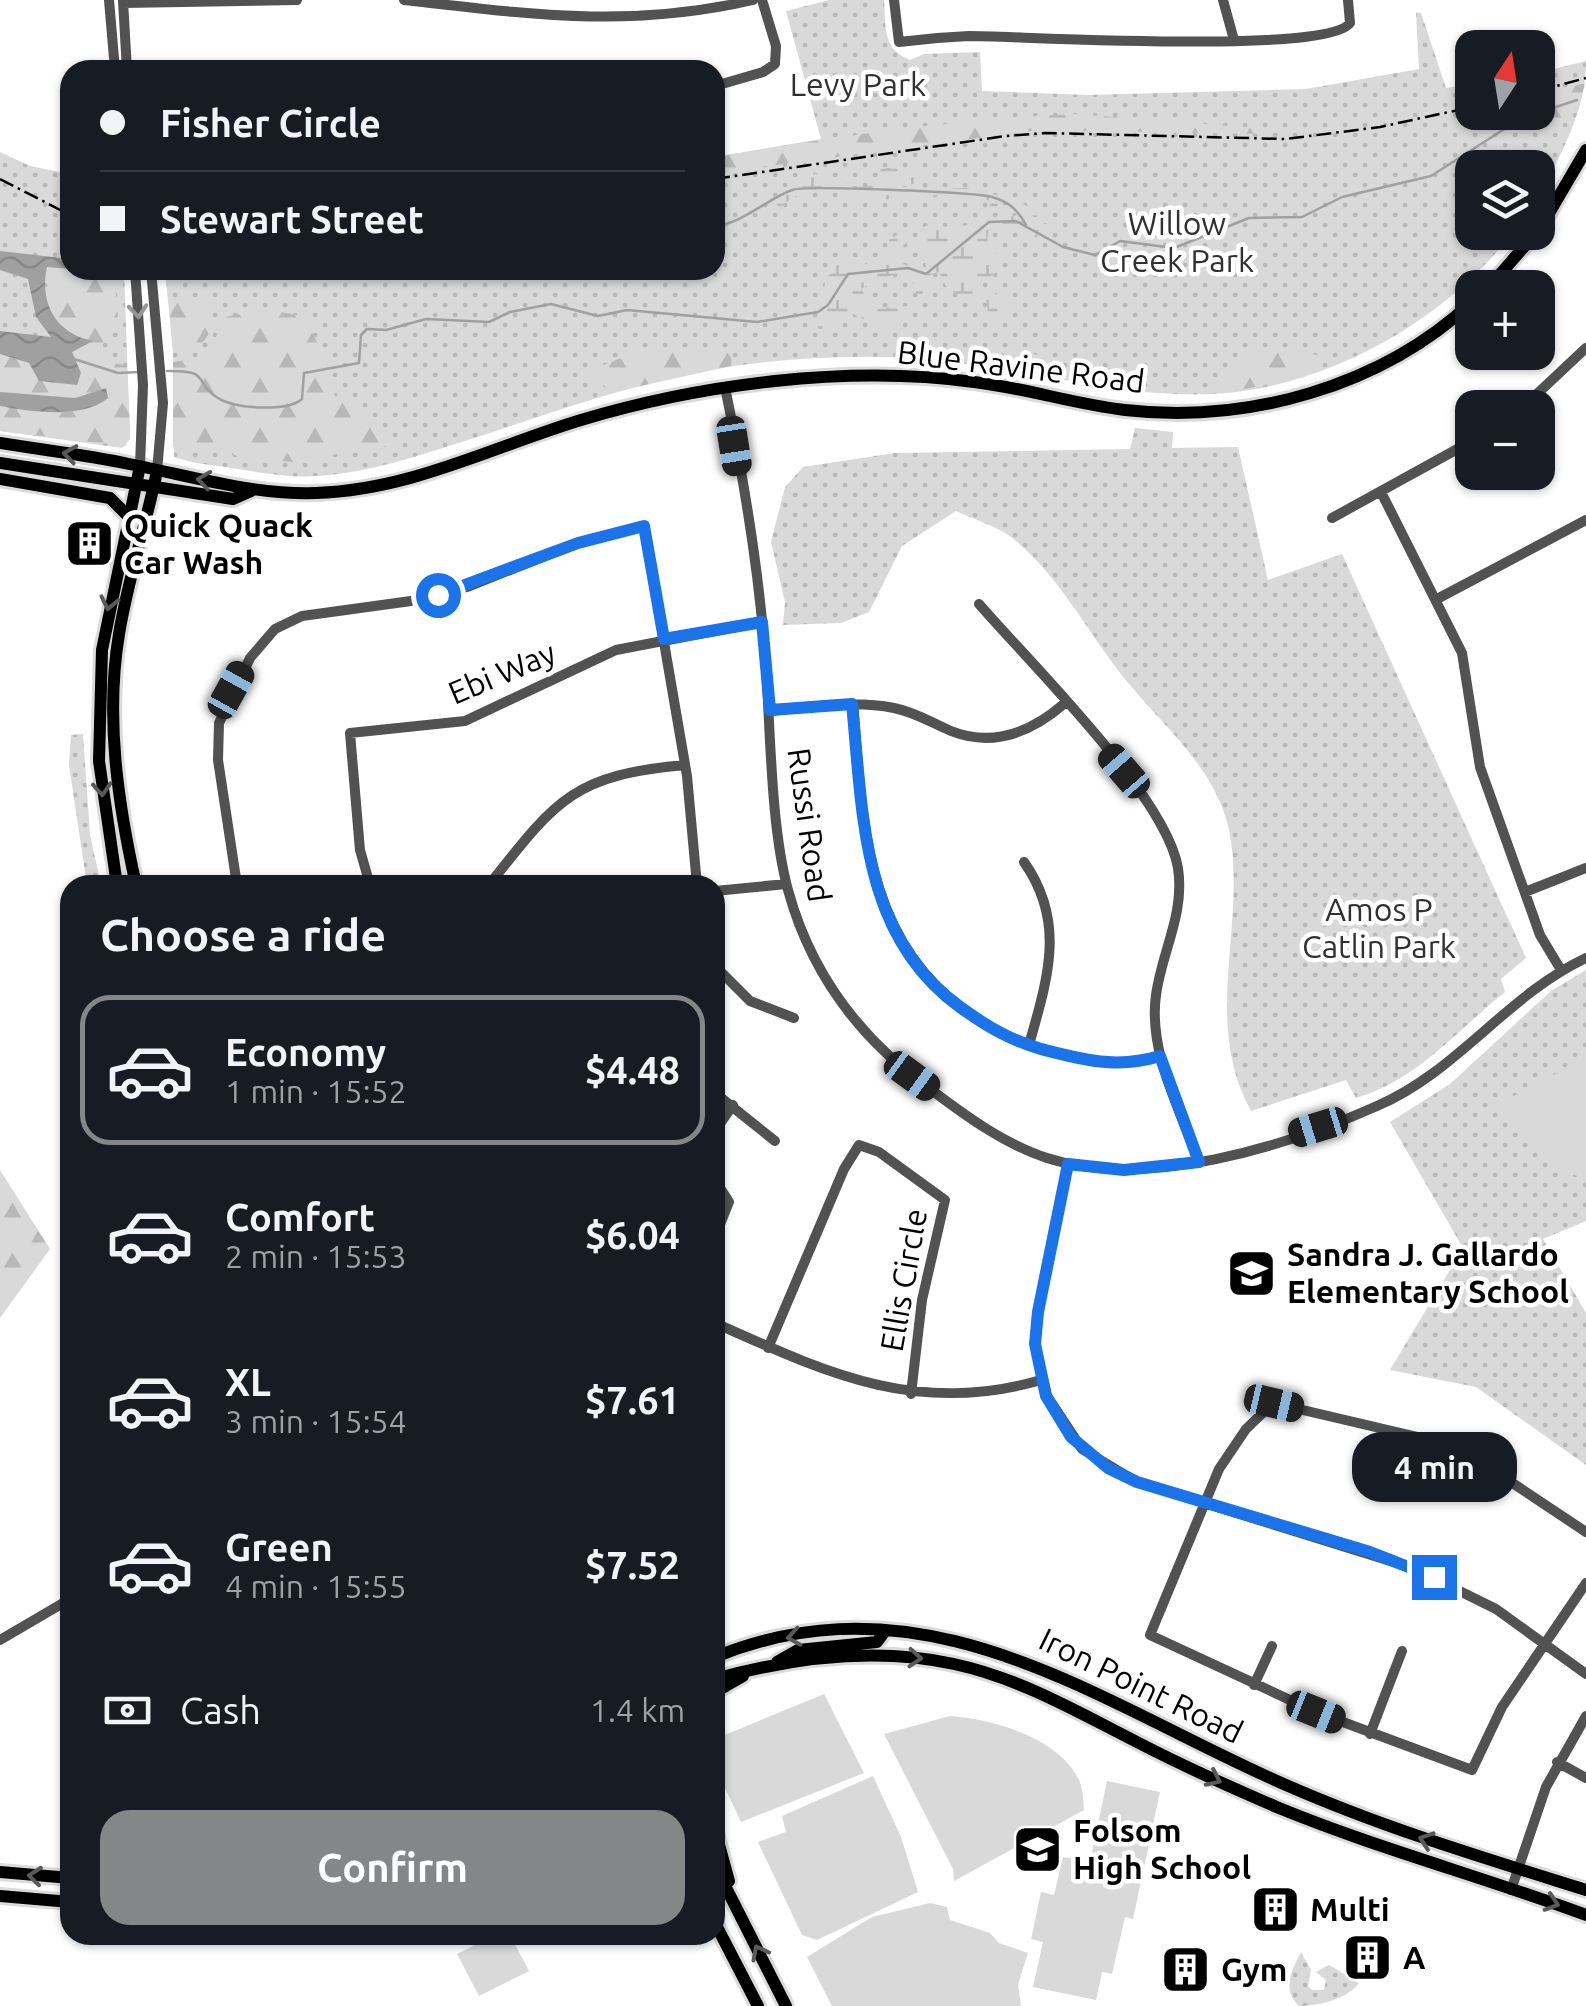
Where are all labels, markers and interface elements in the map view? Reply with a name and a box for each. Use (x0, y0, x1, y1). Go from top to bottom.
north arrow (1455, 30, 1555, 130)
map controls (1455, 30, 1555, 490)
park label: Levy Park (790, 66, 926, 102)
text: Fisher Circle (160, 102, 381, 144)
button: layers (1455, 150, 1555, 250)
text: Stewart Street (160, 198, 424, 240)
park label: Willow Creek Park (1100, 205, 1254, 278)
button: + (1455, 270, 1555, 370)
one-way arrow (127, 303, 149, 319)
street label: Blue Ravine Road (896, 333, 1147, 399)
button: − (1455, 390, 1555, 490)
car (714, 414, 754, 478)
one-way arrow (62, 445, 78, 466)
one-way arrow (196, 470, 213, 491)
place label: Quick Quack Car Wash (124, 507, 313, 580)
building icon: Quick Quack Car Wash (63, 518, 115, 570)
route start (416, 573, 461, 618)
one-way arrow (100, 594, 121, 611)
street label: Ebi Way (443, 634, 560, 711)
car (203, 656, 259, 724)
car (1093, 739, 1155, 803)
street label: Russi Road (781, 746, 839, 904)
one-way arrow (90, 782, 112, 798)
park label: Amos P Catlin Park (1302, 891, 1456, 964)
text: Choose a ride (100, 909, 386, 960)
icon: car (105, 1025, 195, 1115)
text: Economy (225, 1031, 386, 1073)
car (879, 1046, 945, 1106)
text: $4.48 (585, 1049, 680, 1091)
text: 1 min · 15:52 (225, 1073, 407, 1109)
car (1285, 1104, 1351, 1150)
icon: car (105, 1190, 195, 1280)
text: Comfort (225, 1196, 375, 1238)
street label: Ellis Circle (873, 1206, 933, 1354)
text: $6.04 (585, 1214, 680, 1256)
place label: Sandra J. Gallardo Elementary School (1287, 1236, 1569, 1309)
text: 2 min · 15:53 (225, 1238, 407, 1274)
school or university icon: Sandra J. Gallardo Elementary School (1226, 1247, 1278, 1299)
icon: car (105, 1355, 195, 1445)
text: XL (225, 1361, 271, 1403)
text: $7.61 (585, 1379, 680, 1421)
car (1241, 1382, 1307, 1424)
text: 3 min · 15:54 (225, 1403, 407, 1439)
callout: 4 min (1352, 1432, 1516, 1502)
text: 4 min (1394, 1449, 1475, 1485)
icon: car (105, 1520, 195, 1610)
text: Green (225, 1526, 333, 1568)
text: $7.52 (585, 1544, 680, 1586)
route end (1412, 1555, 1457, 1600)
text: 4 min · 15:55 (225, 1568, 407, 1604)
street label: Iron Point Road (1034, 1620, 1249, 1750)
one-way arrow (786, 1626, 802, 1647)
one-way arrow (908, 1647, 924, 1669)
icon: cash (100, 1683, 155, 1738)
car (1283, 1687, 1349, 1737)
text: Cash (180, 1689, 261, 1731)
text: 1.4 km (590, 1692, 685, 1728)
one-way arrow (1204, 1767, 1222, 1787)
button: Confirm (100, 1810, 685, 1925)
place label: Folsom High School (1073, 1812, 1251, 1885)
school or university icon: Folsom High School (1012, 1823, 1064, 1875)
one-way arrow (1419, 1831, 1436, 1851)
one-way arrow (27, 1865, 43, 1887)
building icon: Multi (1249, 1884, 1301, 1936)
place label: Multi (1310, 1891, 1390, 1927)
one-way arrow (1543, 1892, 1560, 1912)
building icon: A (1342, 1932, 1394, 1984)
place label: A (1403, 1939, 1426, 1975)
one-way arrow (751, 1944, 771, 1962)
building icon: Gym (1160, 1944, 1212, 1996)
place label: Gym (1221, 1951, 1287, 1987)

